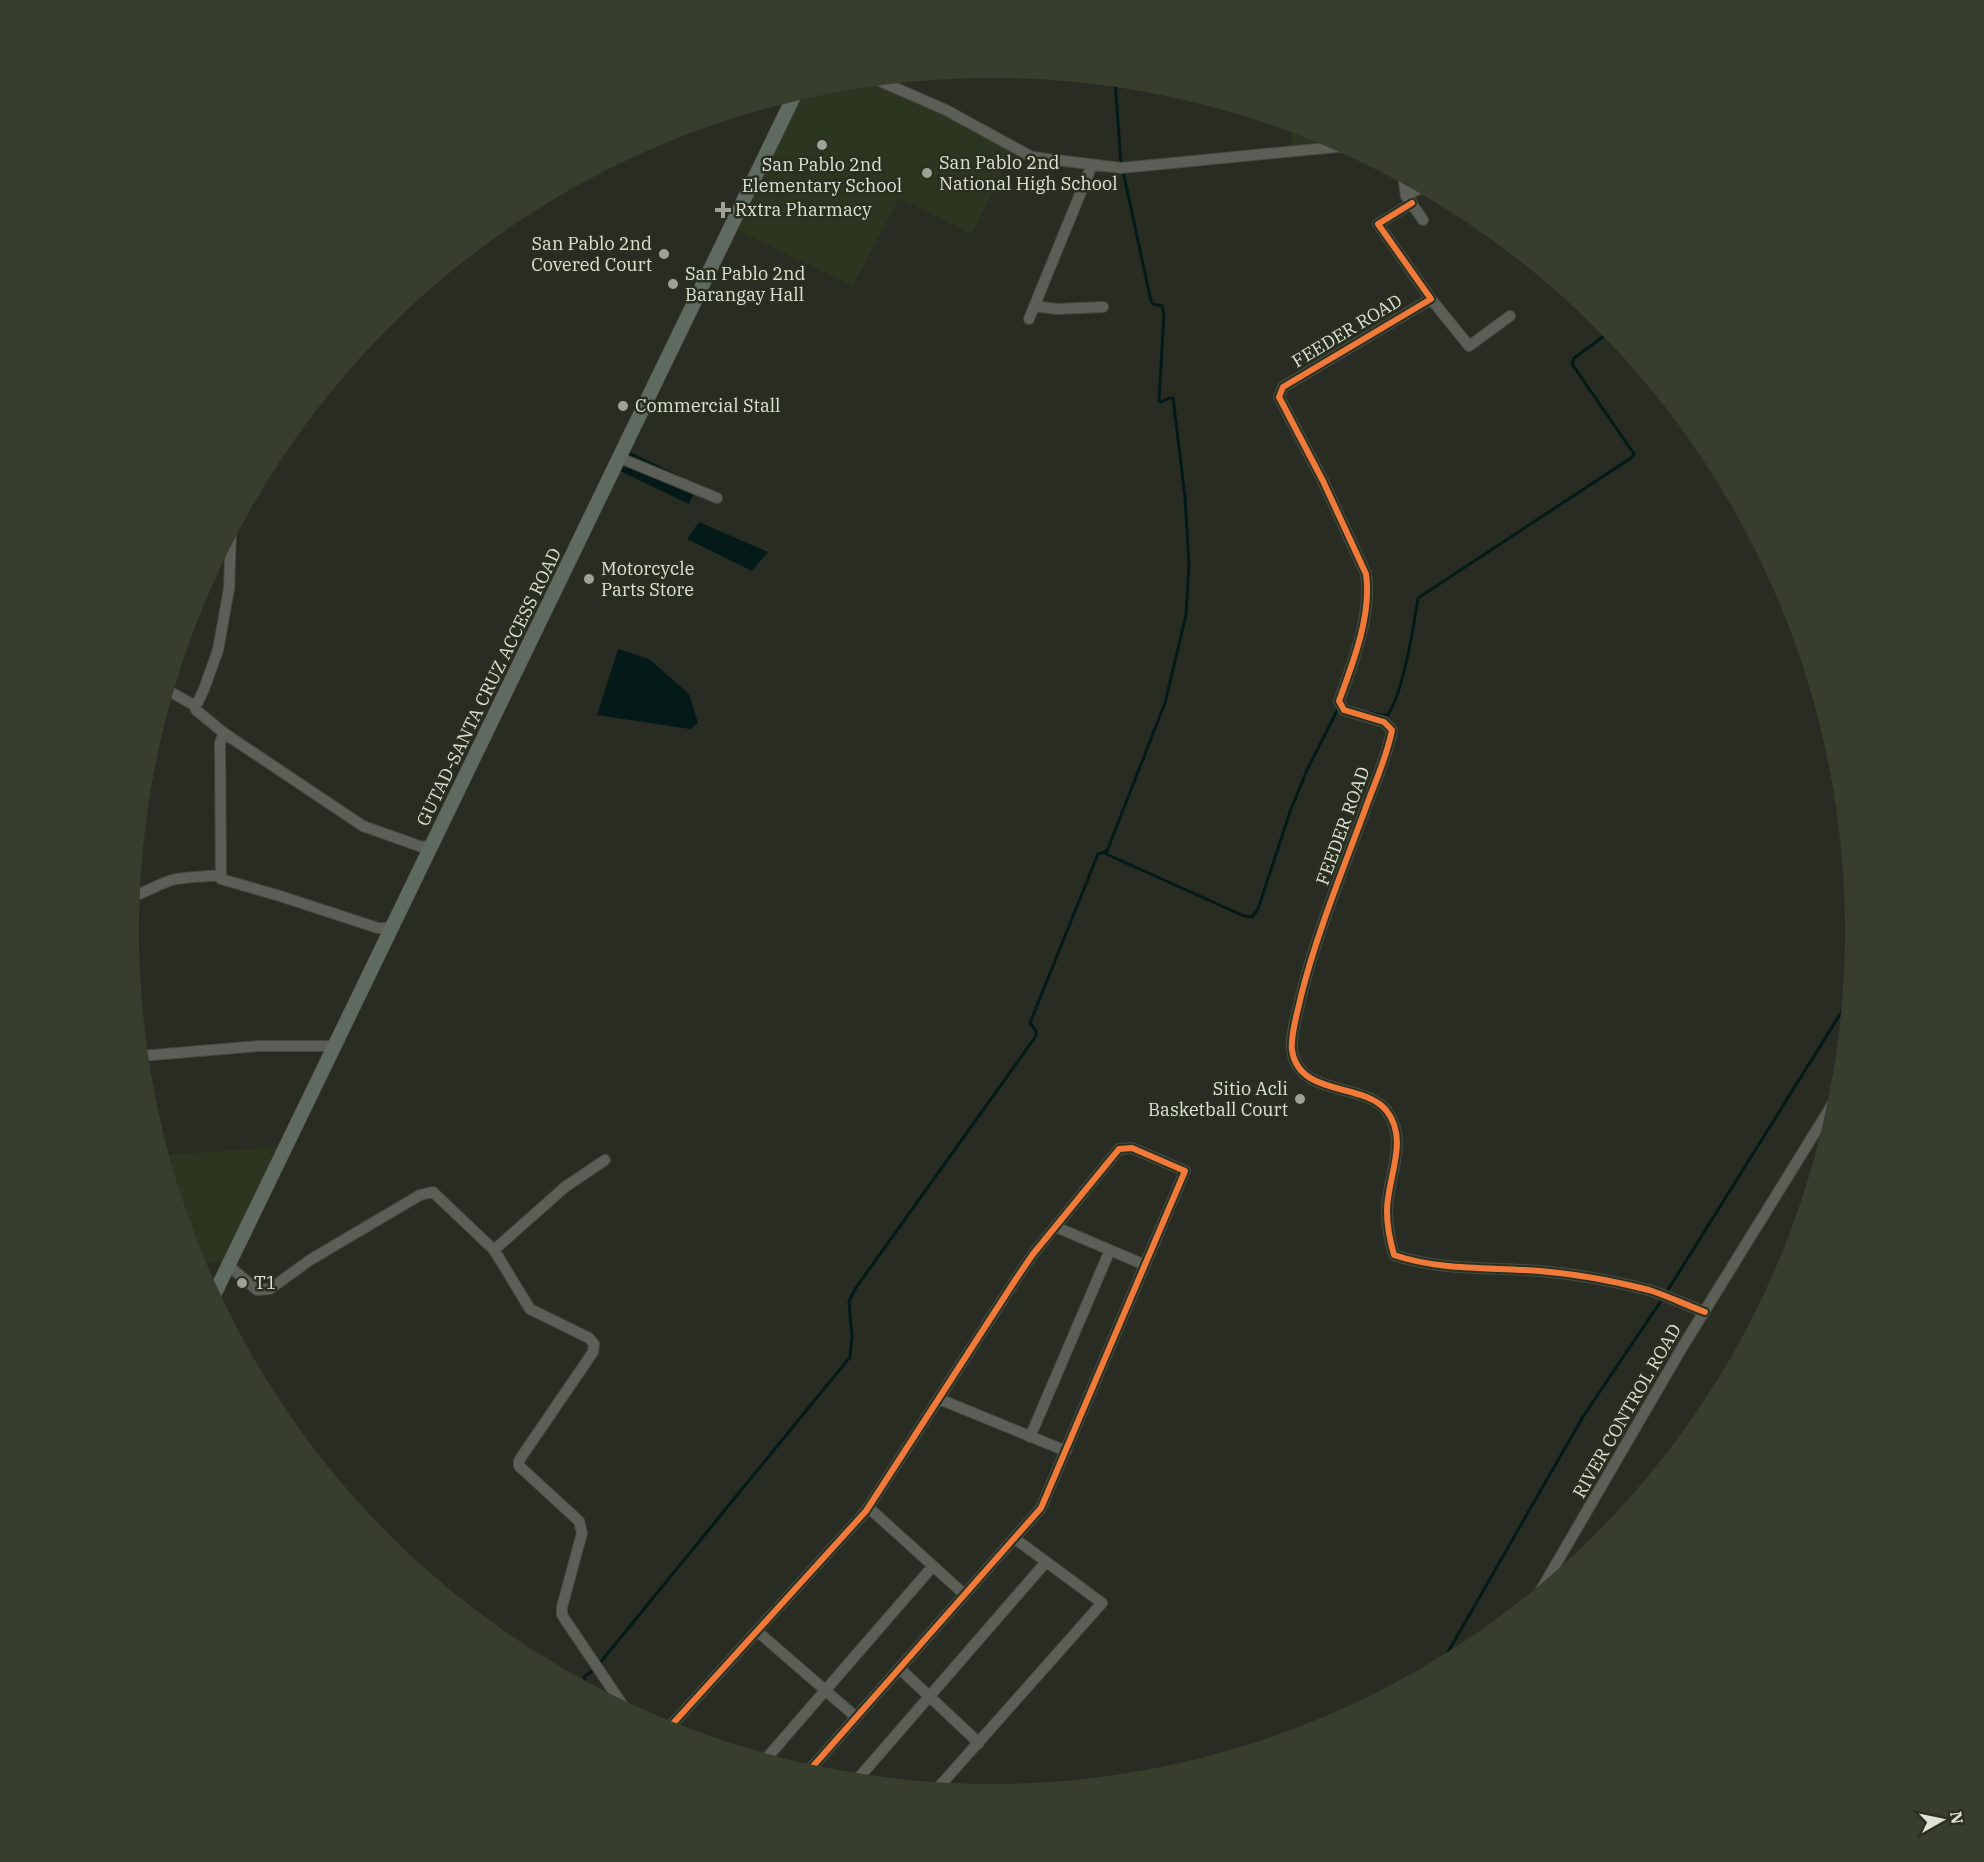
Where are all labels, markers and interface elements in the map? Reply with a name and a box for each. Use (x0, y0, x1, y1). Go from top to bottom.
marker: San Pablo 2nd Elementary School (815, 138, 829, 152)
place label: San Pablo 2nd National High School (939, 151, 1118, 195)
place label: San Pablo 2nd Elementary School (742, 153, 902, 197)
marker: San Pablo 2nd National High School (920, 166, 934, 180)
place label: Rxtra Pharmacy (735, 198, 872, 221)
marker: Rxtra Pharmacy (716, 203, 730, 217)
place label: San Pablo 2nd Covered Court (531, 232, 652, 276)
marker: San Pablo 2nd Covered Court (657, 247, 671, 261)
place label: San Pablo 2nd Barangay Hall (685, 262, 806, 306)
marker: San Pablo 2nd Barangay Hall (666, 277, 680, 291)
street label: FEEDER ROAD (1288, 289, 1406, 372)
place label: Commercial Stall (635, 394, 781, 417)
marker: Commercial Stall (616, 399, 630, 413)
street label: GUTAD-SANTA CRUZ ACCESS ROAD (411, 544, 566, 830)
place label: Motorcycle Parts Store (601, 557, 694, 601)
marker: Motorcycle Parts Store (582, 572, 596, 586)
street label: FEEDER ROAD (1310, 764, 1375, 888)
place label: Sitio Acli Basketball Court (1148, 1077, 1288, 1121)
marker: Sitio Acli Basketball Court (1293, 1092, 1307, 1106)
place label: T1 (254, 1271, 277, 1294)
marker: T1 (235, 1276, 249, 1290)
street label: RIVER CONTROL ROAD (1567, 1320, 1686, 1502)
north arrow (1912, 1790, 1972, 1850)
text: N (1946, 1810, 1968, 1825)

